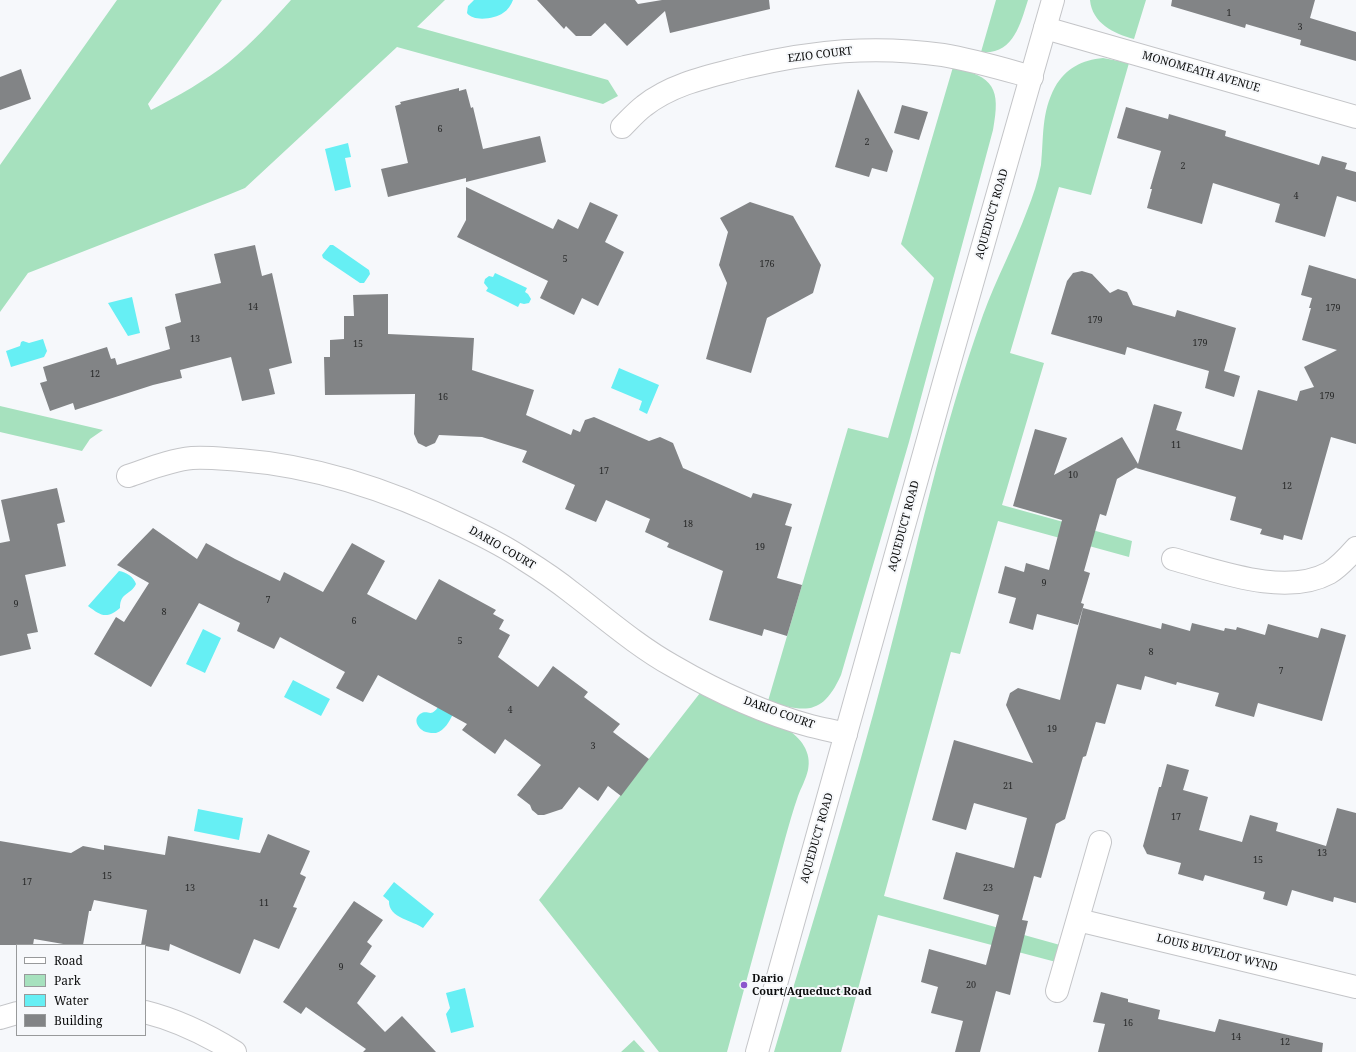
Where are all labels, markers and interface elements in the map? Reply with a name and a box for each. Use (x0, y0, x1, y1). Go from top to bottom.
house number: 1 (1226, 8, 1232, 18)
house number: 3 (1297, 22, 1303, 32)
street label: EZIO COURT (787, 44, 853, 66)
street label: MONOMEATH AVENUE (1141, 49, 1261, 95)
house number: 6 (437, 124, 443, 134)
house number: 2 (864, 137, 870, 147)
house number: 2 (1180, 161, 1186, 171)
street label: AQUEDUCT ROAD (973, 167, 1011, 261)
house number: 4 (1293, 191, 1299, 201)
house number: 5 (562, 254, 568, 264)
house number: 176 (759, 259, 775, 269)
house number: 14 (248, 302, 258, 312)
house number: 179 (1325, 303, 1341, 313)
house number: 179 (1087, 315, 1103, 325)
house number: 13 (190, 334, 200, 344)
house number: 179 (1192, 338, 1208, 348)
house number: 15 (353, 339, 363, 349)
house number: 12 (90, 369, 100, 379)
house number: 179 (1319, 391, 1335, 401)
house number: 16 (438, 392, 448, 402)
house number: 11 (1171, 440, 1181, 450)
house number: 17 (599, 466, 609, 476)
house number: 10 (1068, 470, 1078, 480)
street label: AQUEDUCT ROAD (886, 479, 922, 573)
house number: 12 (1282, 481, 1292, 491)
house number: 18 (683, 519, 693, 529)
street label: DARIO COURT (467, 524, 537, 572)
house number: 19 (755, 542, 765, 552)
house number: 9 (1041, 578, 1047, 588)
house number: 7 (265, 595, 271, 605)
house number: 9 (13, 599, 19, 609)
house number: 8 (161, 607, 167, 617)
house number: 6 (351, 616, 357, 626)
house number: 5 (457, 636, 463, 646)
house number: 8 (1148, 647, 1154, 657)
house number: 7 (1278, 666, 1284, 676)
street label: DARIO COURT (742, 694, 816, 732)
house number: 4 (507, 705, 513, 715)
house number: 19 (1047, 724, 1057, 734)
house number: 3 (590, 741, 596, 751)
house number: 21 (1003, 781, 1013, 791)
street label: AQUEDUCT ROAD (798, 791, 836, 885)
house number: 17 (1171, 812, 1181, 822)
house number: 13 (1317, 848, 1327, 858)
house number: 15 (1253, 855, 1263, 865)
house number: 15 (102, 871, 112, 881)
house number: 17 (22, 877, 32, 887)
house number: 13 (185, 883, 195, 893)
house number: 23 (983, 883, 993, 893)
house number: 11 (259, 898, 269, 908)
street label: LOUIS BUVELOT WYND (1155, 932, 1279, 974)
legend (16, 944, 146, 1036)
text: Road (54, 952, 83, 969)
house number: 9 (338, 962, 344, 972)
text: Park (54, 972, 81, 989)
place label: Dario Court/Aqueduct Road (752, 972, 872, 998)
marker: Dario Court/Aqueduct Road (739, 980, 749, 990)
house number: 20 (966, 980, 976, 990)
text: Water (54, 992, 89, 1009)
text: Building (54, 1012, 102, 1029)
house number: 16 (1123, 1018, 1133, 1028)
house number: 14 (1231, 1032, 1241, 1042)
house number: 12 (1280, 1037, 1290, 1047)

